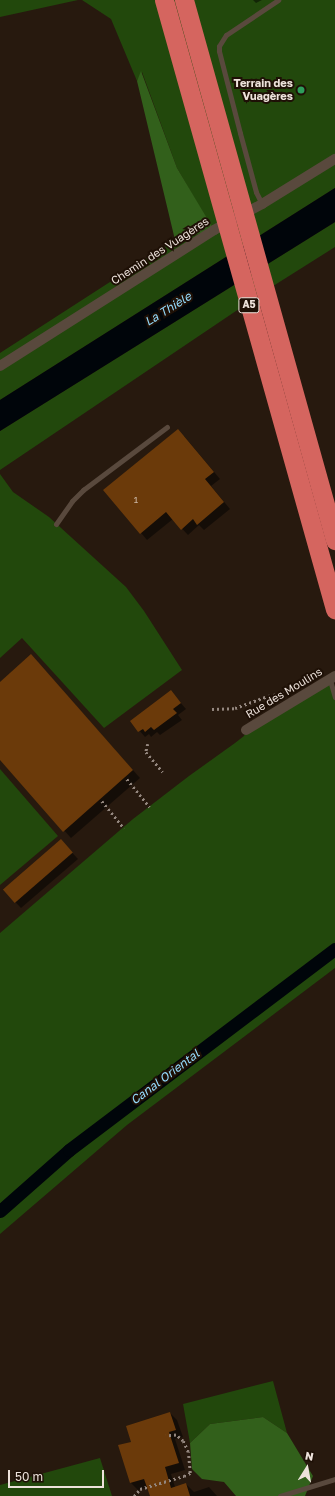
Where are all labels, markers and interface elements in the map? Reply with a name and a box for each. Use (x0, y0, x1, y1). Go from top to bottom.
place label: Terrain des Vuagères (234, 77, 293, 103)
marker: Terrain des Vuagères (296, 85, 306, 95)
street label: Chemin des Vuagères (109, 214, 211, 288)
water label: La Thièle (142, 289, 194, 329)
road number: A5 (238, 297, 260, 313)
house number: 1 (134, 495, 138, 505)
street label: Rue des Moulins (244, 665, 324, 721)
water label: Canal Oriental (128, 1046, 202, 1108)
north arrow (287, 1448, 327, 1488)
text: N (304, 1449, 315, 1463)
scale bar (10, 1462, 106, 1488)
text: 50 m (15, 1469, 43, 1484)

